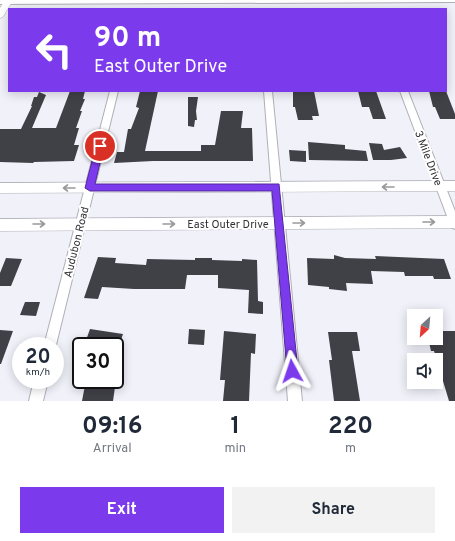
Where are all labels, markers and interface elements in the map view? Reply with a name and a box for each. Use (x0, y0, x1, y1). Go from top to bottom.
text: 90 m (94, 21, 161, 57)
icon: left (28, 24, 80, 76)
text: East Outer Drive (94, 56, 227, 79)
pin (83, 129, 117, 163)
street label: 3 Mile Drive (411, 129, 445, 188)
icon: arrive (89, 135, 111, 157)
one-way arrow (382, 183, 395, 191)
one-way arrow (63, 184, 76, 192)
street label: Audubon Road (61, 205, 93, 279)
street label: East Outer Drive (187, 218, 269, 232)
one-way arrow (292, 219, 305, 227)
one-way arrow (422, 219, 435, 226)
one-way arrow (32, 220, 45, 228)
one-way arrow (162, 220, 175, 228)
north arrow (407, 309, 443, 345)
map controls (407, 309, 443, 389)
speed limit sign: 30 (72, 337, 124, 389)
text: 20 (25, 345, 51, 371)
position arrow (271, 350, 313, 392)
button: sound (407, 353, 443, 389)
text: km/h (26, 366, 50, 379)
text: 09:16 (82, 412, 143, 442)
text: 1 (230, 412, 240, 442)
text: 220 (328, 412, 373, 442)
text: Arrival (93, 441, 132, 457)
text: min (224, 441, 246, 457)
text: m (345, 441, 356, 457)
button: Exit (20, 487, 224, 533)
button: Share (232, 487, 435, 533)

